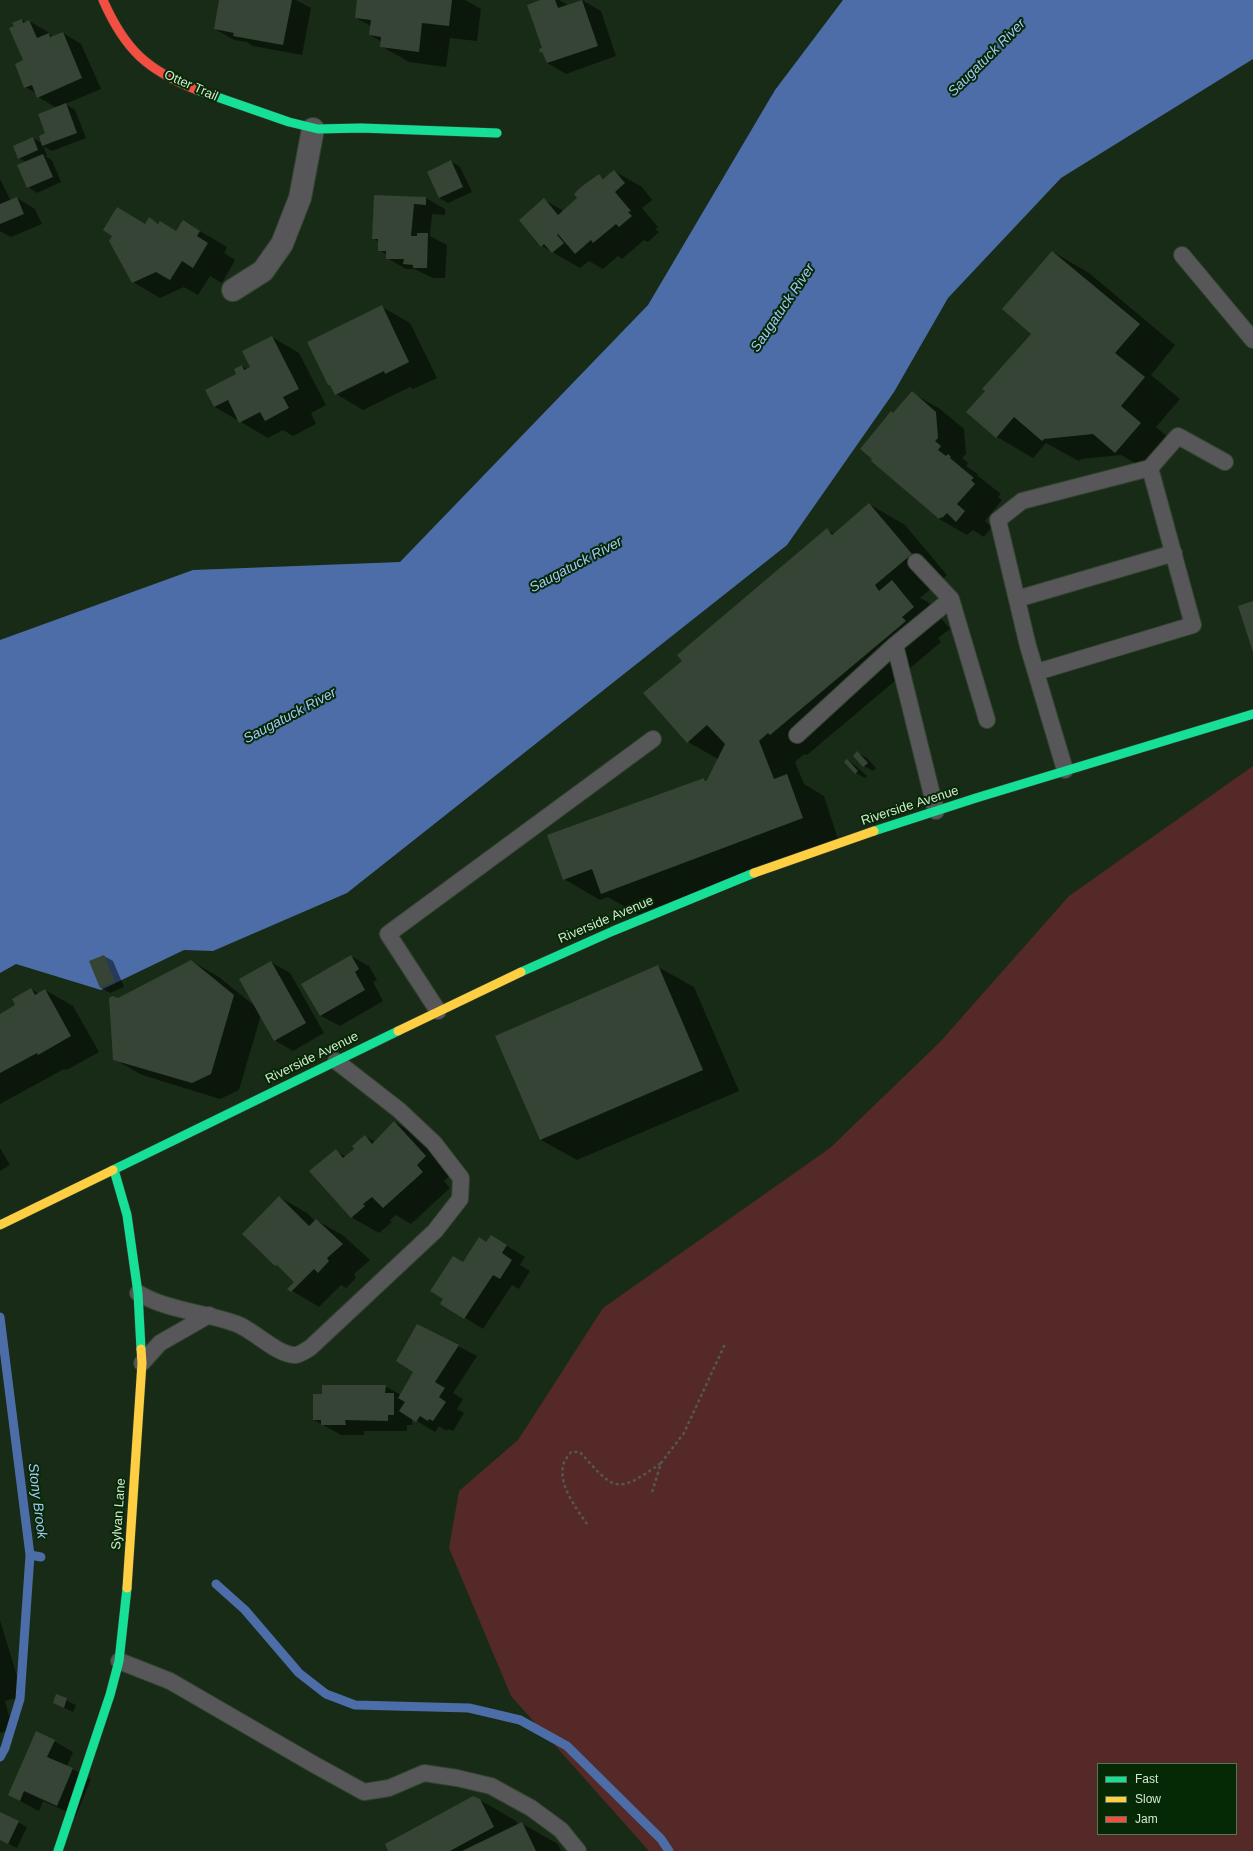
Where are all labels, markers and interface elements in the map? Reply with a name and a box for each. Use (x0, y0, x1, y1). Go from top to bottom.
water label: Saugatuck River (945, 16, 1029, 100)
street label: Otter Trail (162, 67, 220, 105)
water label: Saugatuck River (747, 261, 819, 355)
water label: Saugatuck River (527, 533, 625, 597)
water label: Saugatuck River (241, 684, 339, 748)
street label: Riverside Avenue (859, 783, 961, 829)
street label: Riverside Avenue (556, 893, 656, 947)
street label: Riverside Avenue (263, 1029, 361, 1087)
water label: Stony Brook (24, 1462, 50, 1540)
street label: Sylvan Lane (109, 1478, 129, 1550)
legend (1097, 1763, 1237, 1835)
text: Fast (1135, 1772, 1158, 1786)
text: Slow (1135, 1792, 1161, 1806)
text: Jam (1135, 1812, 1158, 1826)

